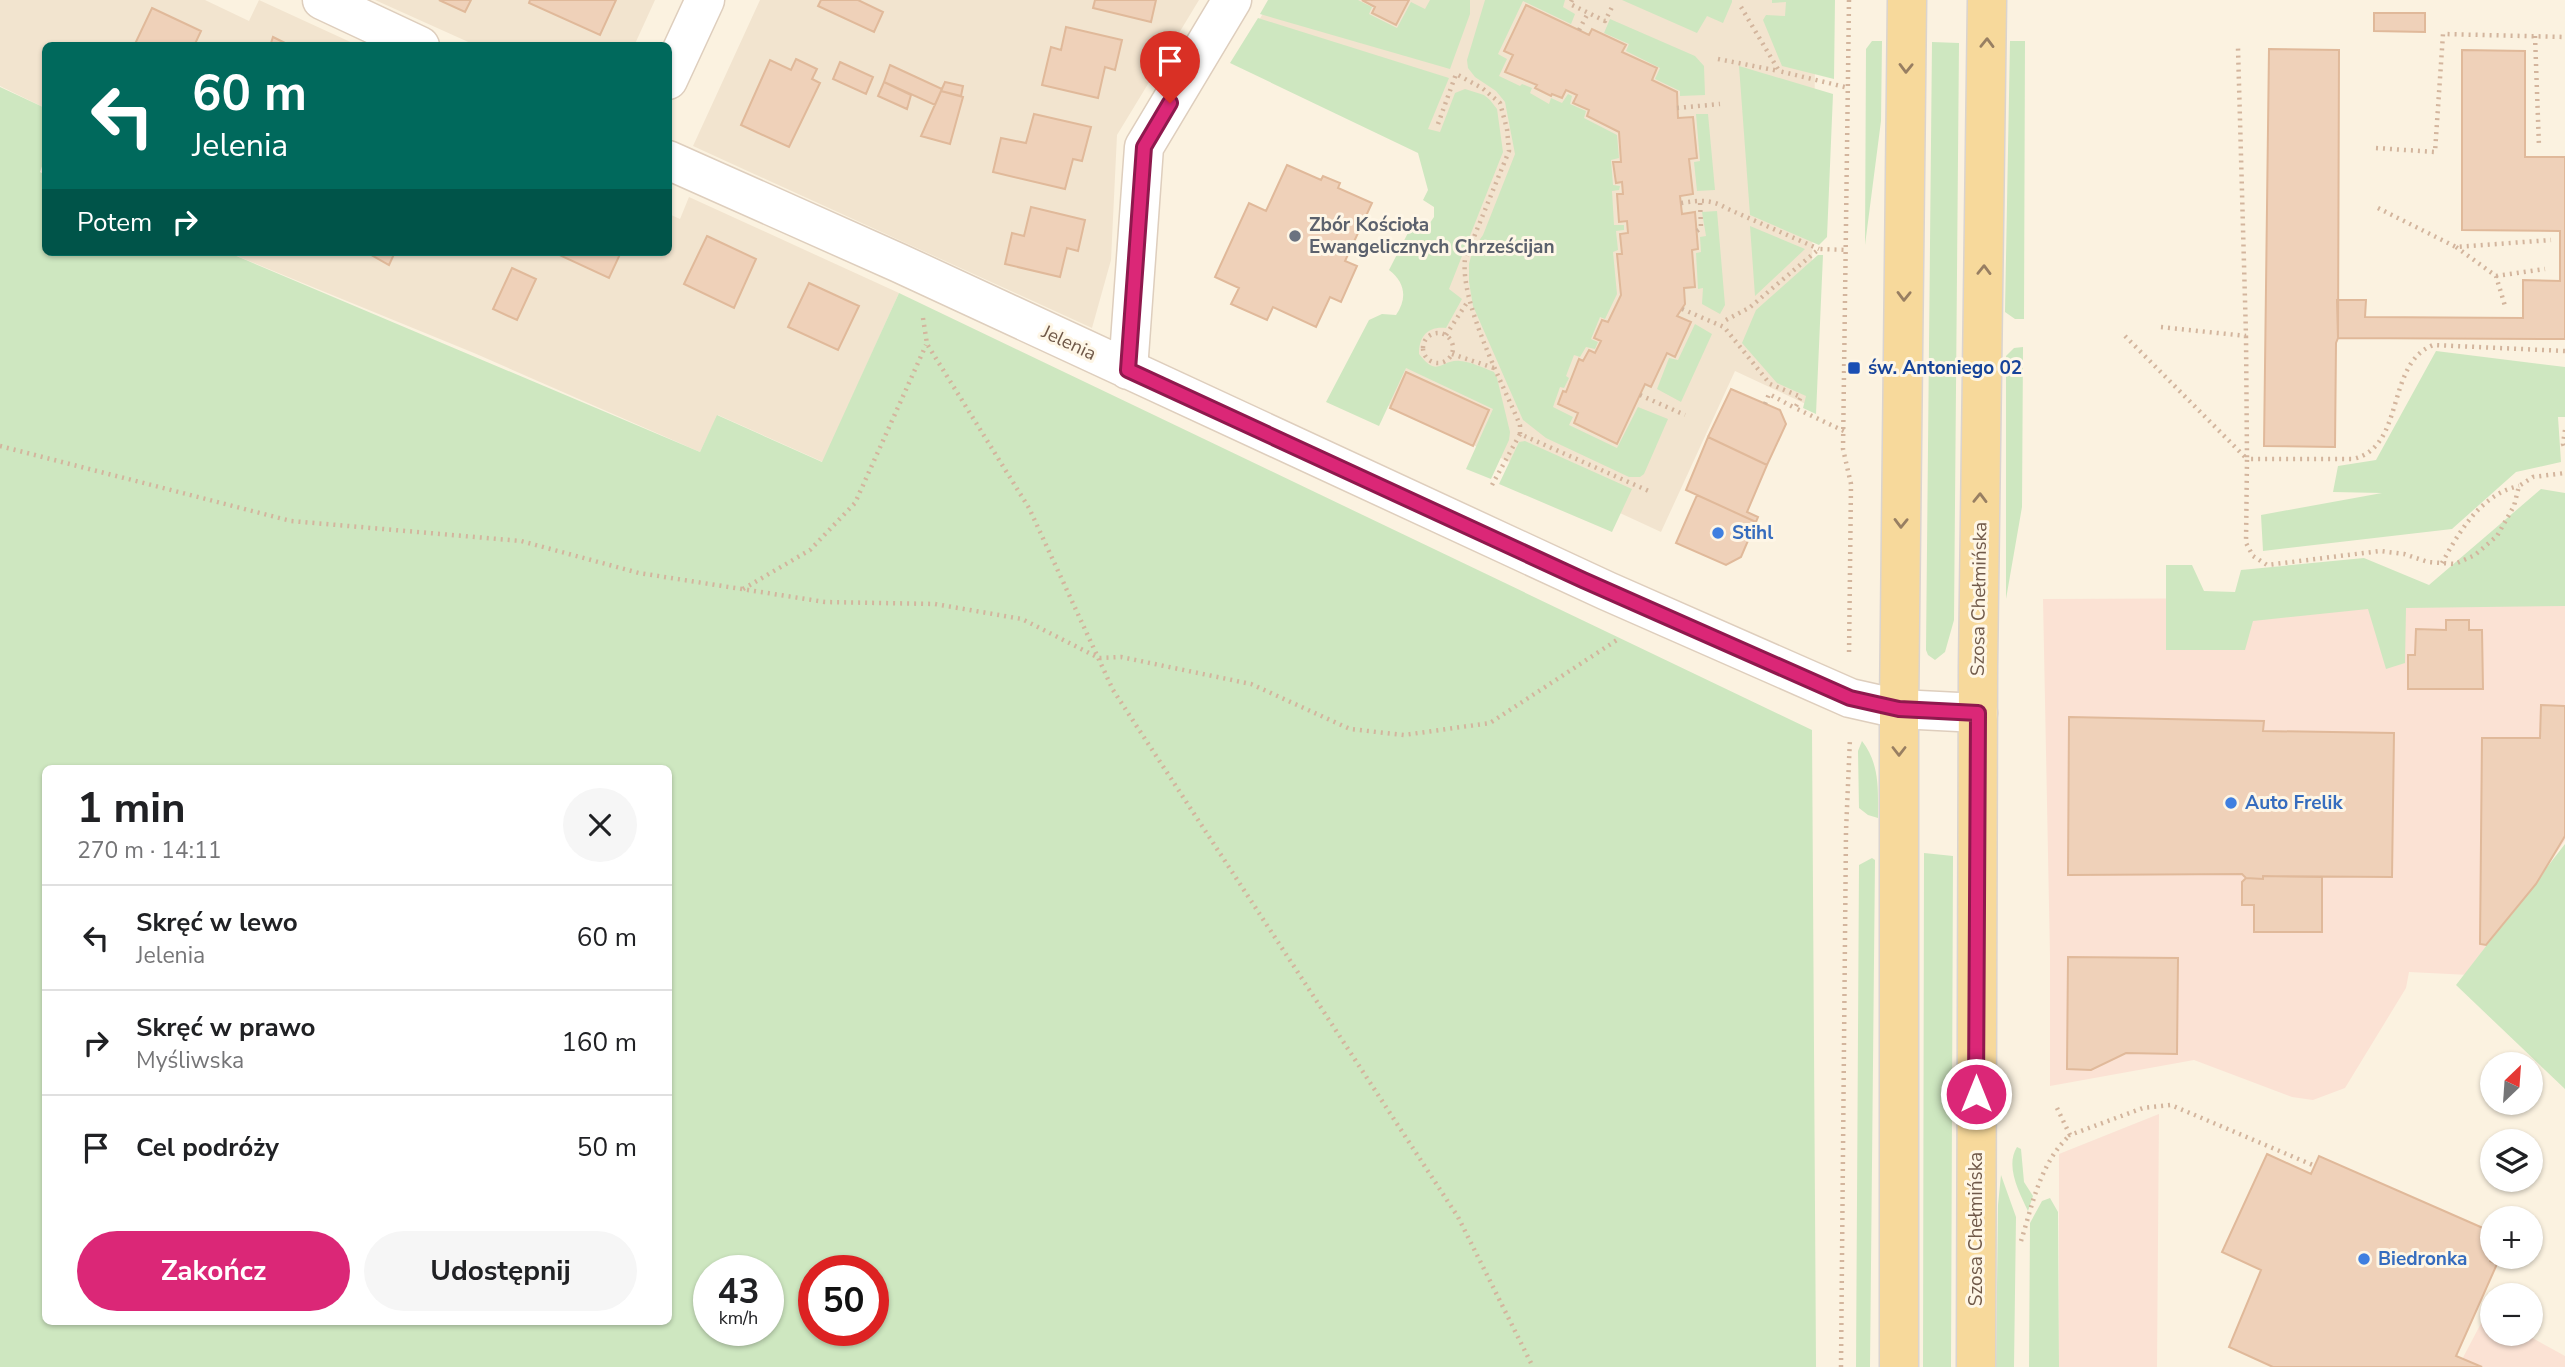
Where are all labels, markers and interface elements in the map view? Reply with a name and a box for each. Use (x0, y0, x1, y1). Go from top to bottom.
pin (1140, 31, 1200, 103)
one-way arrow (1979, 37, 1994, 48)
icon: arrive (1151, 42, 1189, 80)
text: 60 m (192, 60, 307, 127)
one-way arrow (1899, 63, 1914, 74)
icon: left (77, 70, 168, 161)
text: Jelenia (192, 124, 288, 167)
icon: right (166, 203, 204, 241)
text: Potem (77, 205, 152, 240)
place label: Zbór Kościoła Ewangelicznych Chrześcijan (1309, 212, 1555, 260)
marker: Zbór Kościoła Ewangelicznych Chrześcijan (1287, 228, 1303, 244)
one-way arrow (1976, 265, 1991, 276)
one-way arrow (1896, 291, 1912, 301)
street label: Jelenia (1037, 319, 1100, 367)
place label: św. Antoniego 02 (1868, 355, 2022, 381)
marker: św. Antoniego 02 (1846, 360, 1862, 376)
one-way arrow (1973, 492, 1988, 503)
one-way arrow (1893, 518, 1909, 529)
place label: Stihl (1732, 520, 1773, 546)
street label: Szosa Chełmińska (1965, 522, 1993, 676)
marker: Stihl (1710, 525, 1726, 541)
one-way arrow (1891, 746, 1907, 756)
text: 1 min (77, 780, 186, 837)
button: close (563, 788, 637, 862)
place label: Auto Frelik (2245, 790, 2343, 816)
marker: Auto Frelik (2223, 795, 2239, 811)
text: 270 m · 14:11 (77, 835, 222, 866)
text: Skręć w lewo (136, 905, 298, 940)
icon: left (77, 919, 115, 957)
text: 60 m (577, 920, 637, 955)
text: Jelenia (136, 940, 205, 971)
text: Skręć w prawo (136, 1010, 316, 1045)
icon: right (77, 1024, 115, 1062)
text: 160 m (561, 1025, 637, 1060)
text: Myśliwska (136, 1045, 244, 1076)
north arrow (2480, 1052, 2543, 1115)
map controls (2480, 1052, 2543, 1346)
position arrow (1939, 1057, 2013, 1131)
icon: arrive (77, 1129, 115, 1167)
button: layers (2480, 1129, 2543, 1192)
text: Cel podróży (136, 1130, 279, 1165)
text: 50 m (577, 1130, 637, 1165)
street label: Szosa Chełmińska (1963, 1152, 1989, 1306)
button: + (2480, 1206, 2543, 1269)
button: Zakończ (77, 1231, 350, 1311)
button: Udostępnij (364, 1231, 637, 1311)
place label: Biedronka (2378, 1246, 2467, 1272)
marker: Biedronka (2356, 1251, 2372, 1267)
speed limit sign: 50 (798, 1255, 889, 1346)
text: 43 (717, 1268, 760, 1315)
button: − (2480, 1283, 2543, 1346)
text: km/h (719, 1306, 758, 1330)

